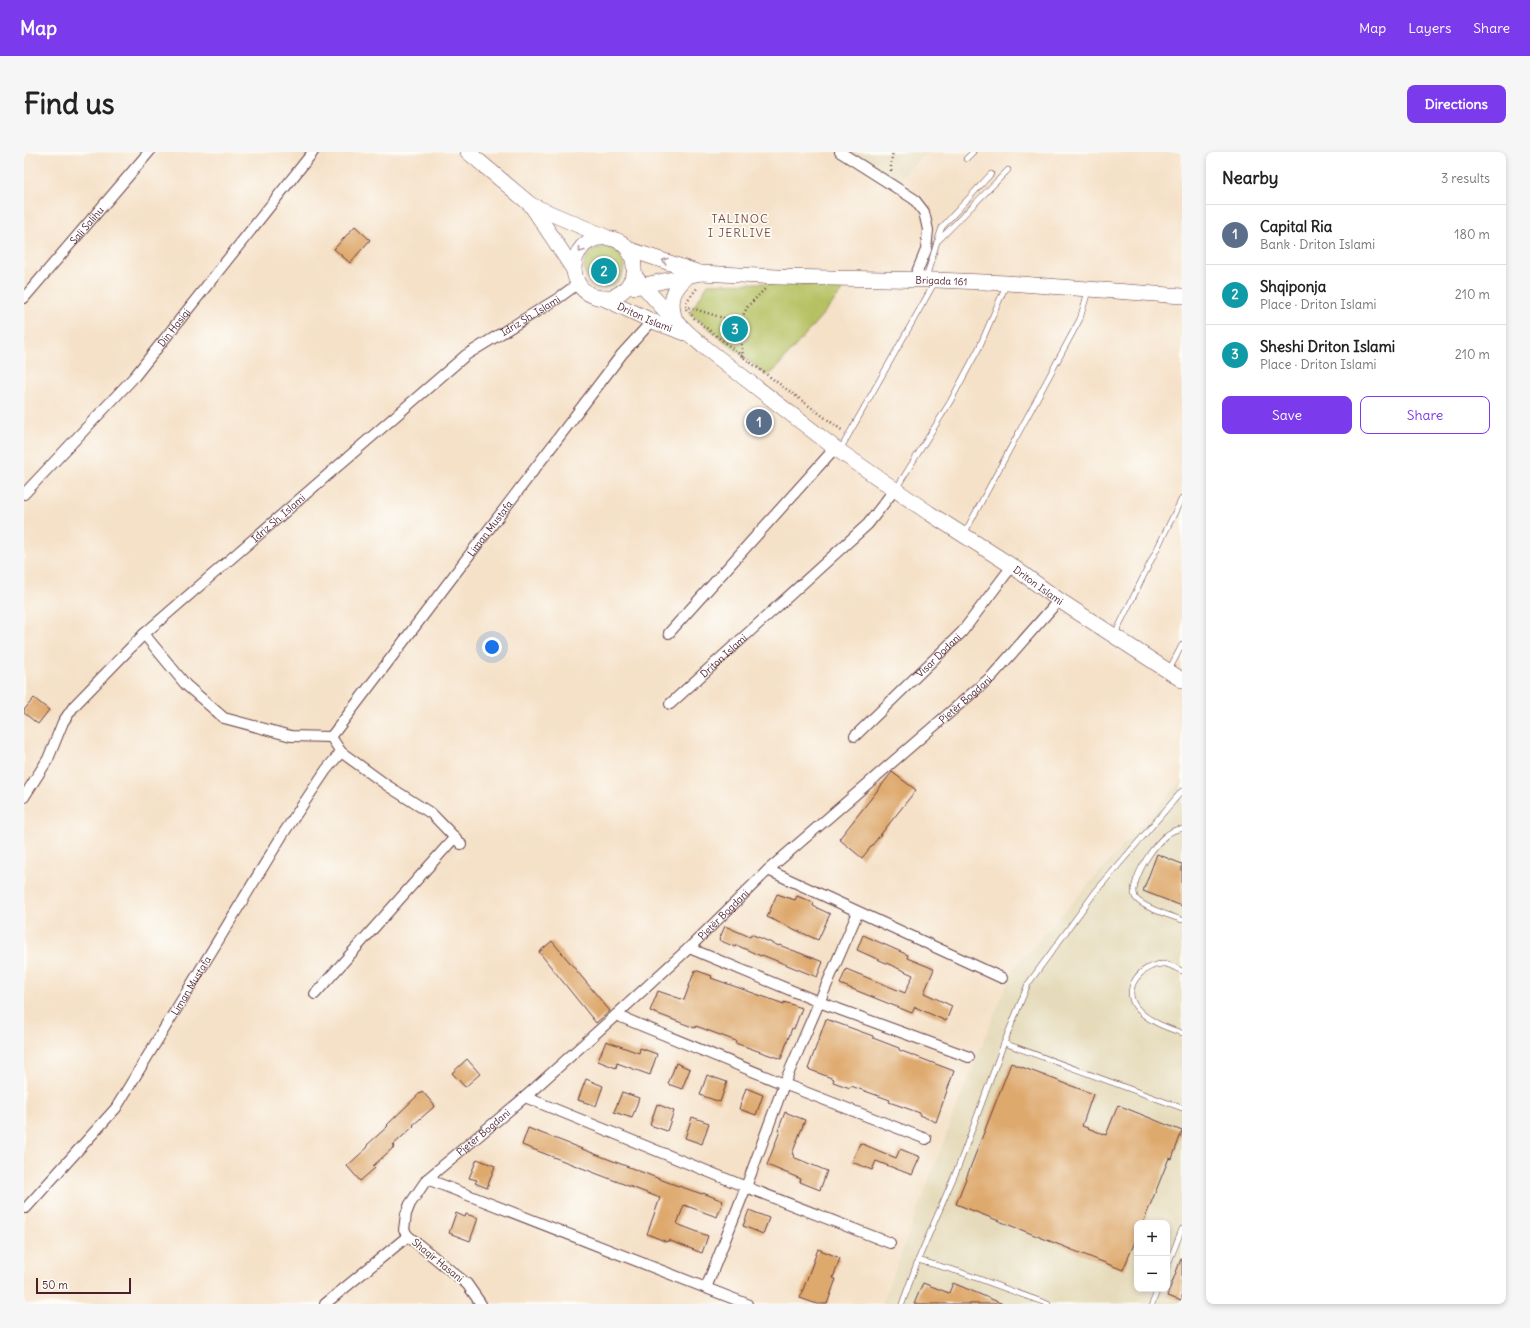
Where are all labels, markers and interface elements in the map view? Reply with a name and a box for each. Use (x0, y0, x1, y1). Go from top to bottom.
text: Map (20, 16, 57, 40)
text: Map (1359, 19, 1386, 37)
text: Layers (1408, 19, 1451, 37)
text: Share (1473, 19, 1510, 37)
button: Directions (1407, 85, 1506, 123)
text: Find us (24, 86, 115, 122)
text: Nearby (1222, 167, 1278, 189)
text: 3 results (1441, 170, 1490, 187)
street label: Sali Salihu (67, 204, 107, 247)
district label: TALINOC I JERLIVE (708, 211, 772, 240)
text: Capital Ria (1260, 217, 1332, 236)
text: 1 (1232, 226, 1238, 243)
text: 180 m (1454, 226, 1490, 243)
text: Bank · Driton Islami (1260, 236, 1375, 253)
one-way arrow (579, 245, 586, 252)
pin: 2 (591, 256, 617, 286)
one-way arrow (661, 257, 668, 266)
street label: Brigada 161 (915, 274, 968, 288)
text: Shqiponja (1260, 277, 1326, 296)
text: 2 (1231, 286, 1239, 303)
text: 210 m (1455, 286, 1490, 303)
street label: Idriz Sh. Islami (498, 293, 563, 339)
text: Place · Driton Islami (1260, 296, 1377, 313)
street label: Driton Islami (615, 300, 674, 335)
street label: Din Hasiqi (155, 306, 193, 349)
pin: 3 (722, 314, 748, 344)
text: Sheshi Driton Islami (1260, 337, 1395, 356)
text: 3 (1231, 346, 1239, 363)
text: 210 m (1455, 346, 1490, 363)
text: Place · Driton Islami (1260, 356, 1377, 373)
button: Save (1222, 396, 1352, 434)
button: Share (1360, 396, 1490, 434)
pin: 1 (746, 407, 772, 437)
street label: Idriz Sh. Islami (249, 491, 308, 545)
street label: Liman Mustafa (465, 498, 516, 559)
street label: Driton Islami (1011, 563, 1066, 608)
street label: Driton Islami (698, 631, 750, 680)
street label: Visar Dodani (913, 631, 964, 680)
your location (482, 637, 502, 657)
street label: Pjetër Bogdani (936, 673, 995, 726)
street label: Pjetër Bogdani (695, 887, 752, 943)
street label: Liman Mustafa (168, 954, 214, 1018)
street label: Pjetër Bogdani (454, 1106, 513, 1159)
map controls (1134, 1220, 1170, 1292)
button: + (1134, 1220, 1170, 1256)
street label: Shaqir Hasani (409, 1236, 466, 1285)
button: − (1134, 1256, 1170, 1292)
scale bar (36, 1276, 131, 1295)
text: 50 m (42, 1278, 68, 1292)

